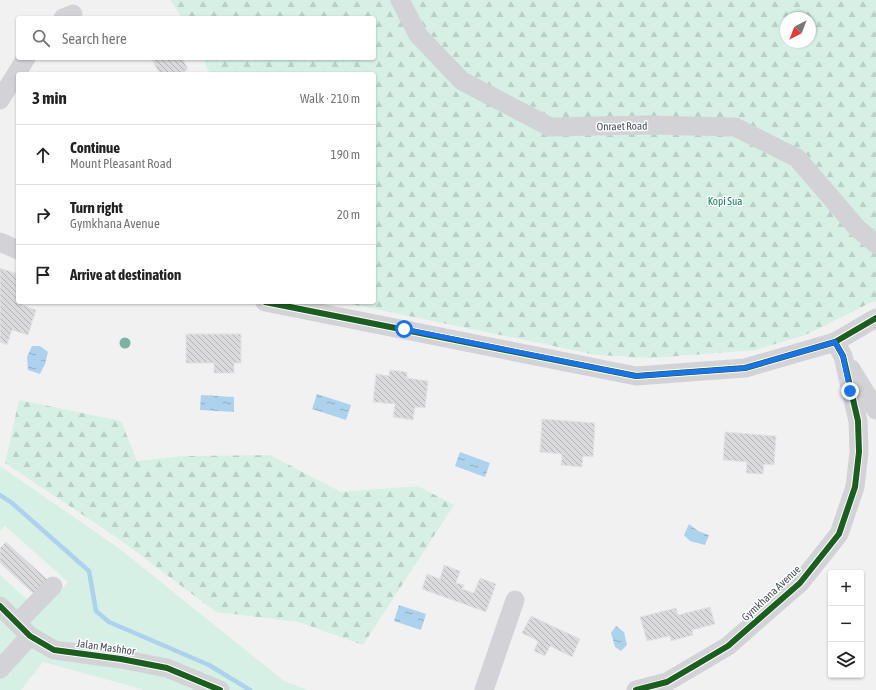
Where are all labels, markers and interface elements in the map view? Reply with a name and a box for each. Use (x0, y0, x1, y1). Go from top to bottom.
north arrow (780, 12, 816, 48)
search box (16, 16, 376, 60)
icon: search (30, 27, 52, 49)
text: Search here (62, 30, 127, 47)
text: 3 min (32, 88, 67, 108)
text: Walk · 210 m (300, 91, 360, 106)
street label: Onraet Road (597, 120, 647, 132)
text: Continue (70, 139, 120, 156)
icon: ahead (32, 144, 54, 166)
text: 190 m (331, 147, 360, 162)
text: Mount Pleasant Road (70, 156, 172, 171)
park label: Kopi Sua (708, 195, 742, 207)
text: Turn right (70, 199, 123, 216)
icon: right (32, 204, 54, 226)
text: 20 m (337, 207, 360, 222)
text: Gymkhana Avenue (70, 216, 160, 231)
icon: arrive (32, 264, 54, 286)
text: Arrive at destination (70, 266, 181, 283)
route start (395, 320, 413, 338)
route end (841, 382, 859, 400)
street label: Gymkhana Avenue (739, 563, 803, 623)
map controls (828, 570, 864, 678)
button: + (828, 570, 864, 606)
button: − (828, 606, 864, 642)
street label: Jalan Mashhor (76, 637, 137, 657)
button: layers (828, 642, 864, 678)

